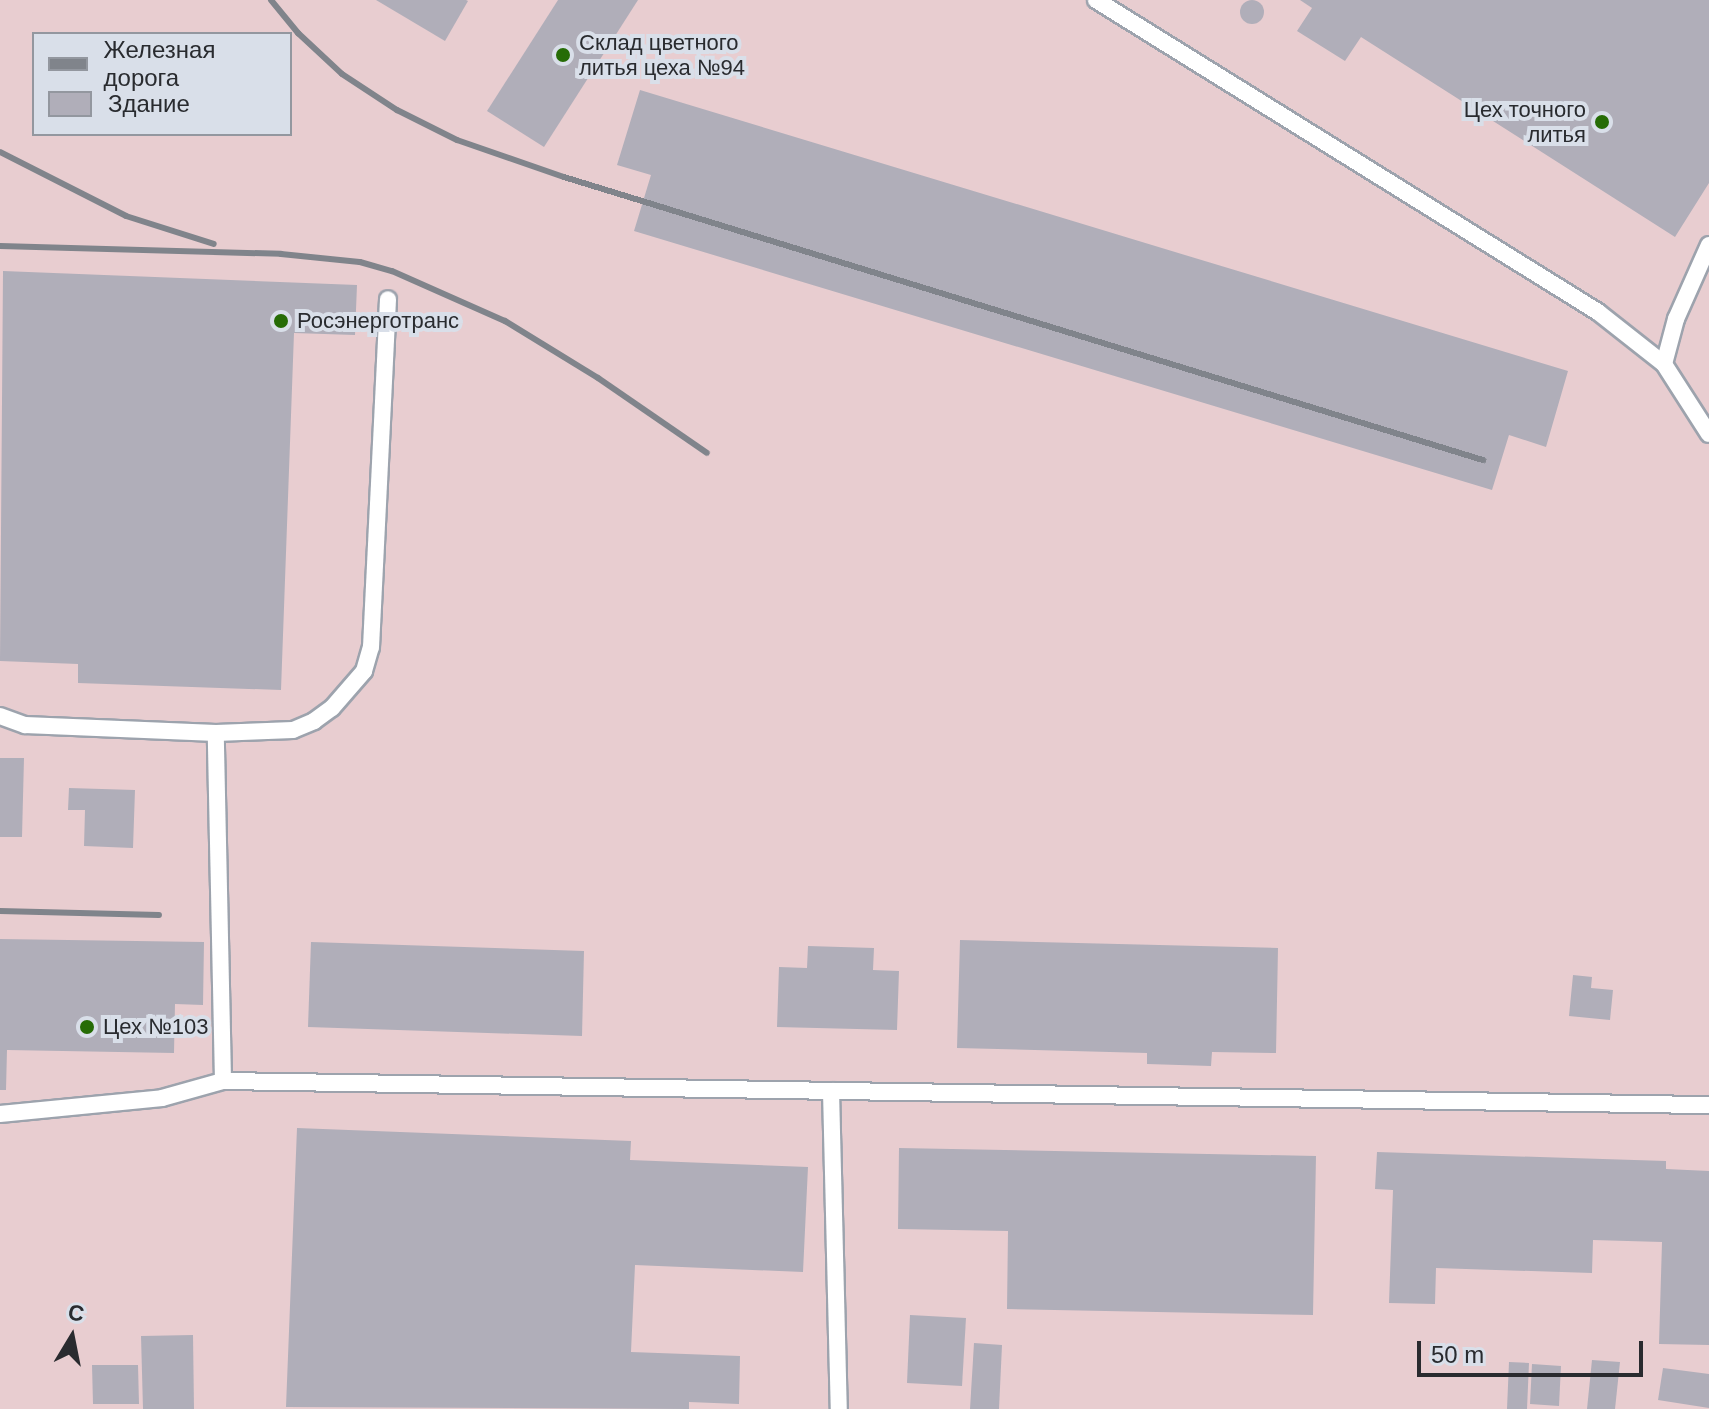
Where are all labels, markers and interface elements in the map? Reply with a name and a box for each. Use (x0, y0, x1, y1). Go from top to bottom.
place label: Склад цветного литья цеха №94 (579, 29, 745, 80)
legend (32, 32, 292, 136)
text: Железная дорога (104, 36, 215, 91)
marker: Склад цветного литья цеха №94 (554, 46, 572, 64)
text: Здание (108, 90, 190, 117)
place label: Цех точного литья (1464, 96, 1586, 148)
marker: Цех точного литья (1593, 113, 1611, 131)
place label: Росэнерготранс (297, 308, 459, 334)
marker: Росэнерготранс (272, 312, 290, 330)
place label: Цех №103 (103, 1014, 208, 1040)
marker: Цех №103 (78, 1018, 96, 1036)
north arrow (32, 1297, 112, 1377)
text: С (66, 1299, 86, 1327)
scale bar (1421, 1325, 1647, 1375)
text: 50 m (1431, 1341, 1484, 1368)

